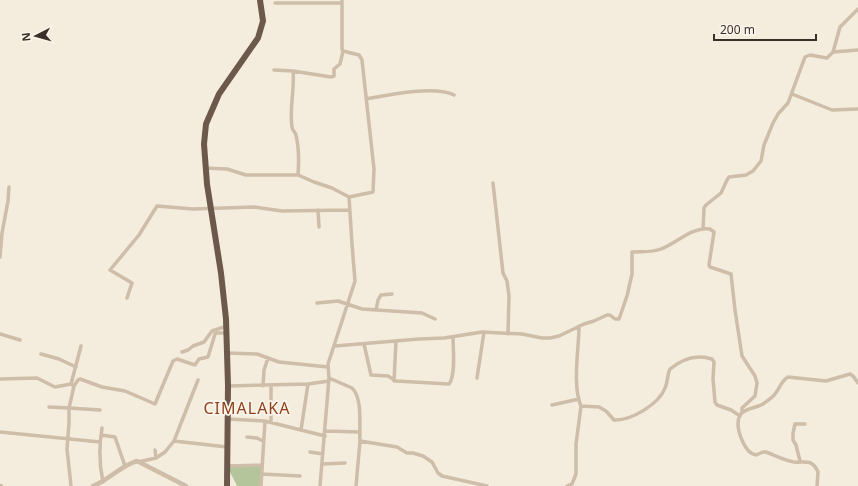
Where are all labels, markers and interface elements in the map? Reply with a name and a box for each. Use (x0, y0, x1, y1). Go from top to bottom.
north arrow (16, 16, 56, 56)
scale bar (714, 16, 816, 42)
text: 200 m (720, 21, 755, 38)
text: N (18, 32, 33, 42)
district label: CIMALAKA (203, 397, 291, 419)

